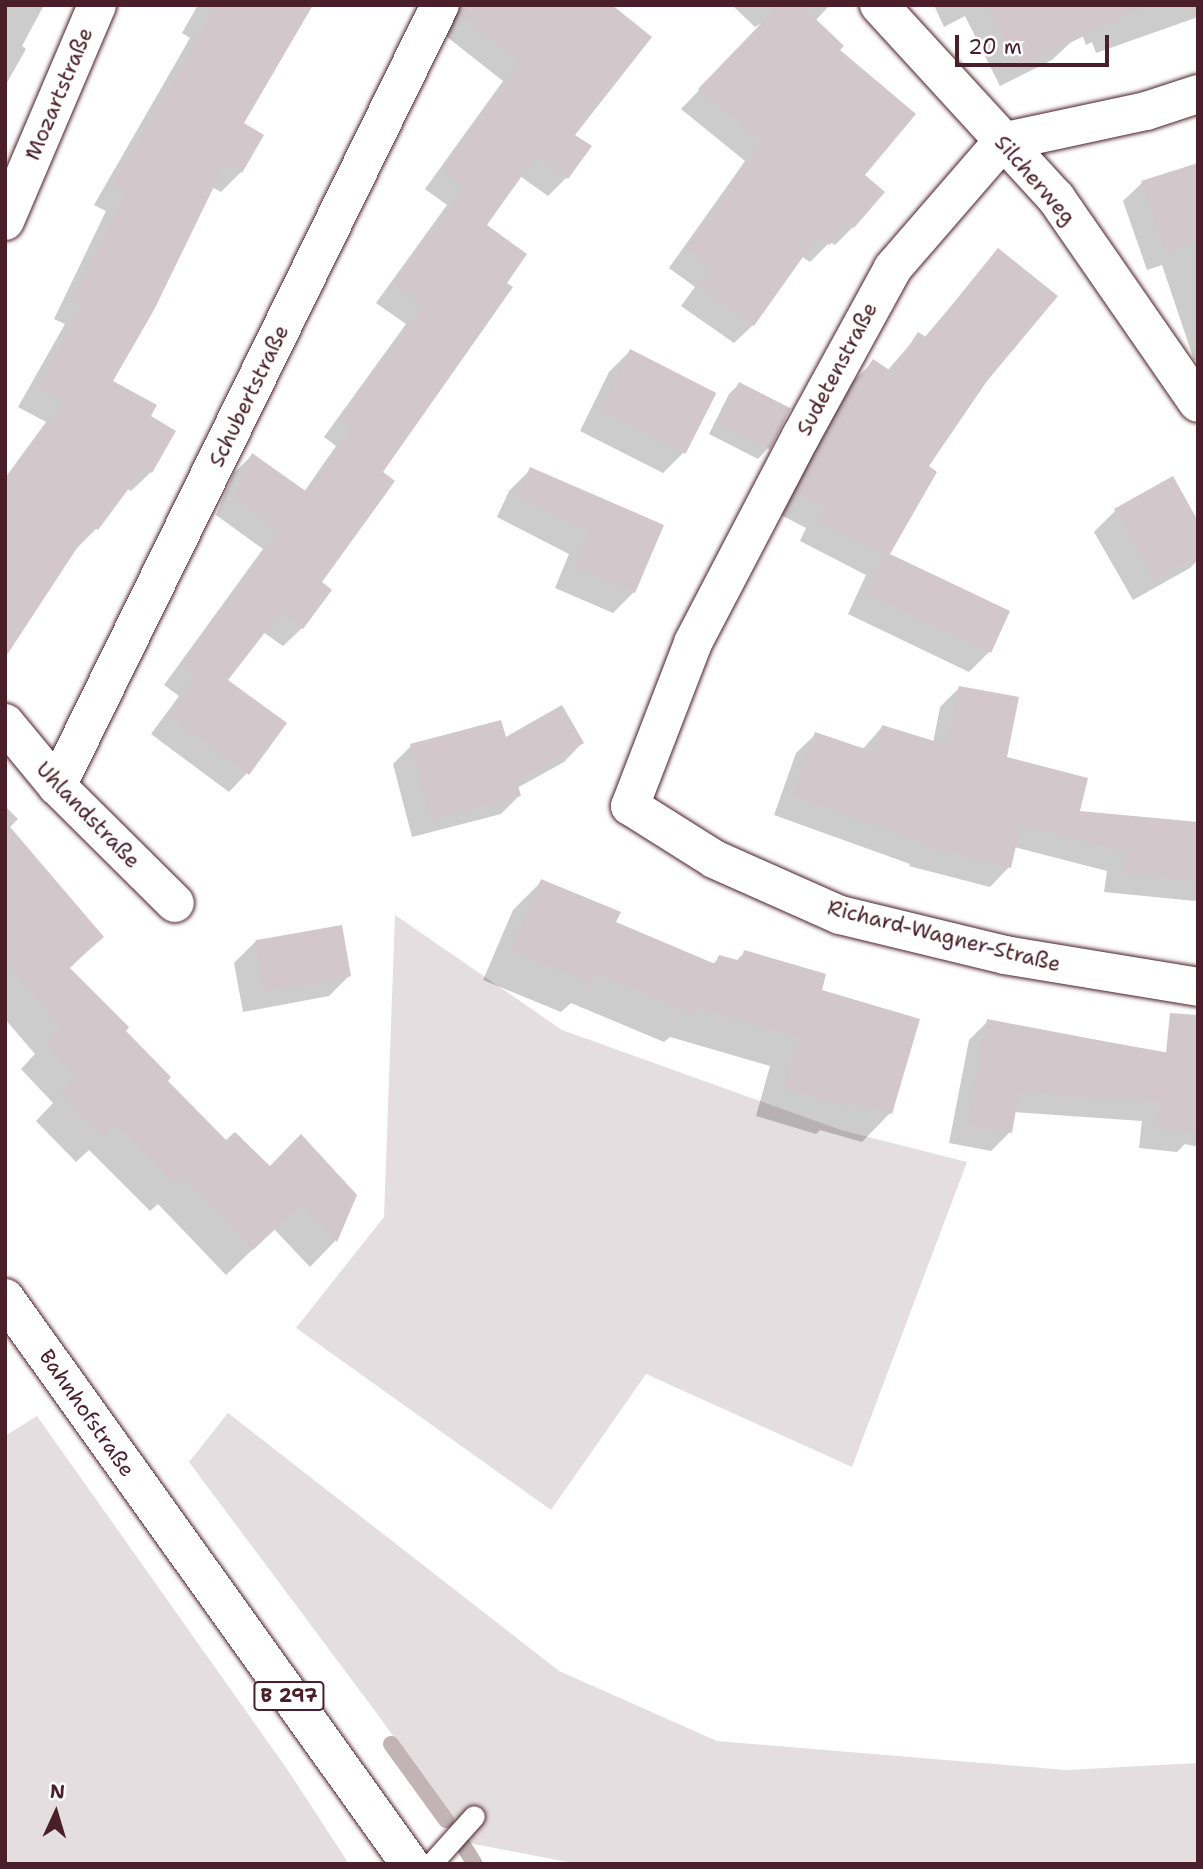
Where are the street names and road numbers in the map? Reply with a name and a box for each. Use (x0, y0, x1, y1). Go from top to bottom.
street label: Mozartstraße (20, 24, 98, 164)
street label: Silcherweg (989, 130, 1081, 230)
street label: Sudetenstraße (791, 298, 883, 440)
street label: Schubertstraße (204, 321, 294, 471)
street label: Uhlandstraße (31, 756, 145, 874)
street label: Richard-Wagner-Straße (825, 895, 1063, 977)
street label: Bahnhofstraße (34, 1345, 140, 1481)
road number: B 297 (252, 1680, 326, 1712)

